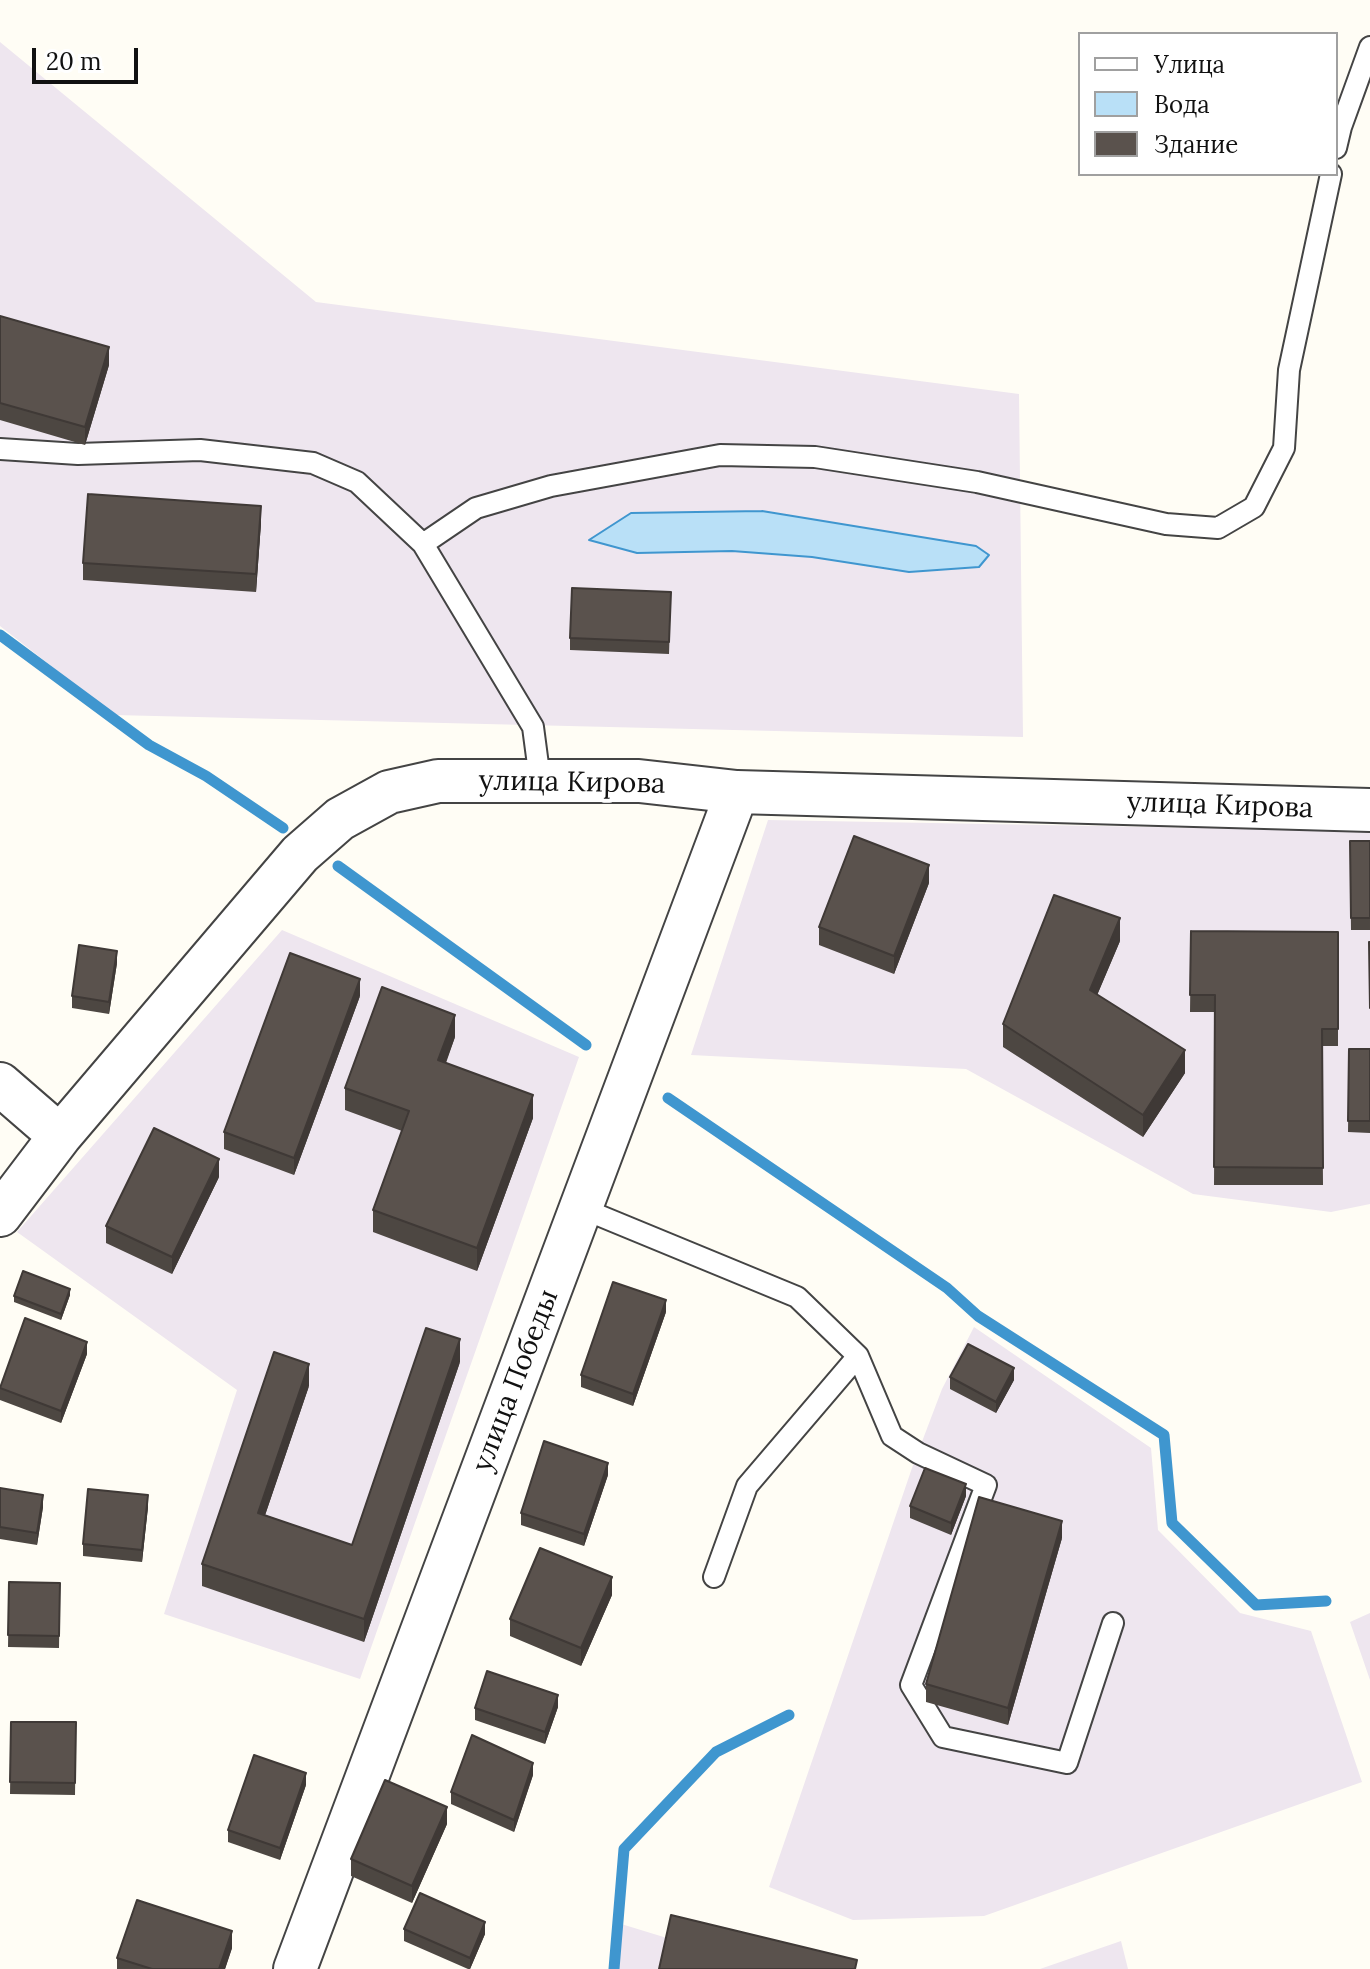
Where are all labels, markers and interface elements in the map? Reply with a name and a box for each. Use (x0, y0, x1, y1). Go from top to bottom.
scale bar (36, 32, 142, 82)
legend (1078, 32, 1338, 176)
text: 20 m (46, 46, 102, 77)
text: Улица (1154, 49, 1225, 80)
text: Вода (1154, 89, 1210, 120)
text: Здание (1154, 129, 1238, 160)
street label: улица Кирова (478, 765, 666, 801)
street label: улица Кирова (1126, 786, 1314, 826)
street label: улица Победы (466, 1285, 566, 1477)

